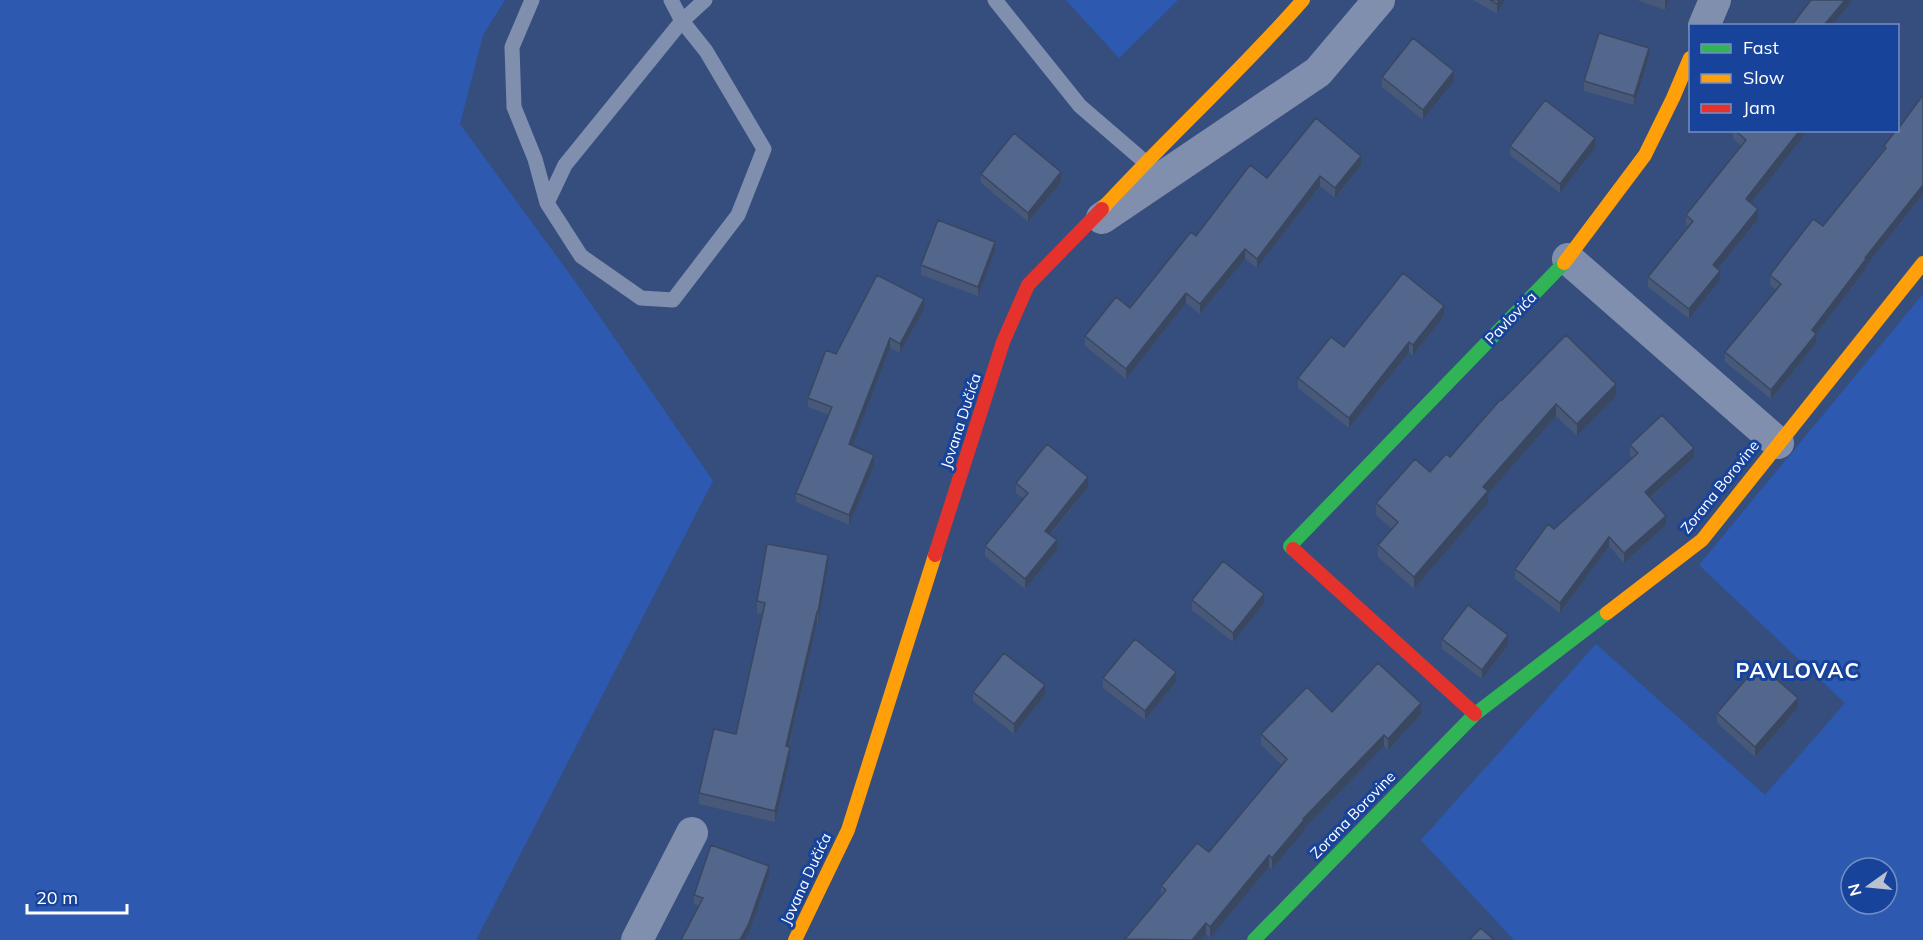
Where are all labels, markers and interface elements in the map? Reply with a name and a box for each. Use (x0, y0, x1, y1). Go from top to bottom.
legend (1689, 24, 1899, 132)
text: Fast (1743, 36, 1779, 59)
text: Slow (1743, 66, 1785, 89)
text: Jam (1743, 96, 1776, 119)
street label: Pavlovića (1481, 287, 1540, 348)
street label: Jovana Dučića (936, 371, 985, 471)
street label: Zorana Borovine (1676, 436, 1763, 537)
district label: PAVLOVAC (1736, 657, 1860, 683)
street label: Zorana Borovine (1306, 767, 1399, 862)
street label: Jovana Dučića (776, 830, 835, 928)
north arrow (1839, 856, 1899, 916)
scale bar (27, 877, 128, 915)
text: N (1843, 881, 1866, 898)
text: 20 m (36, 886, 78, 909)

